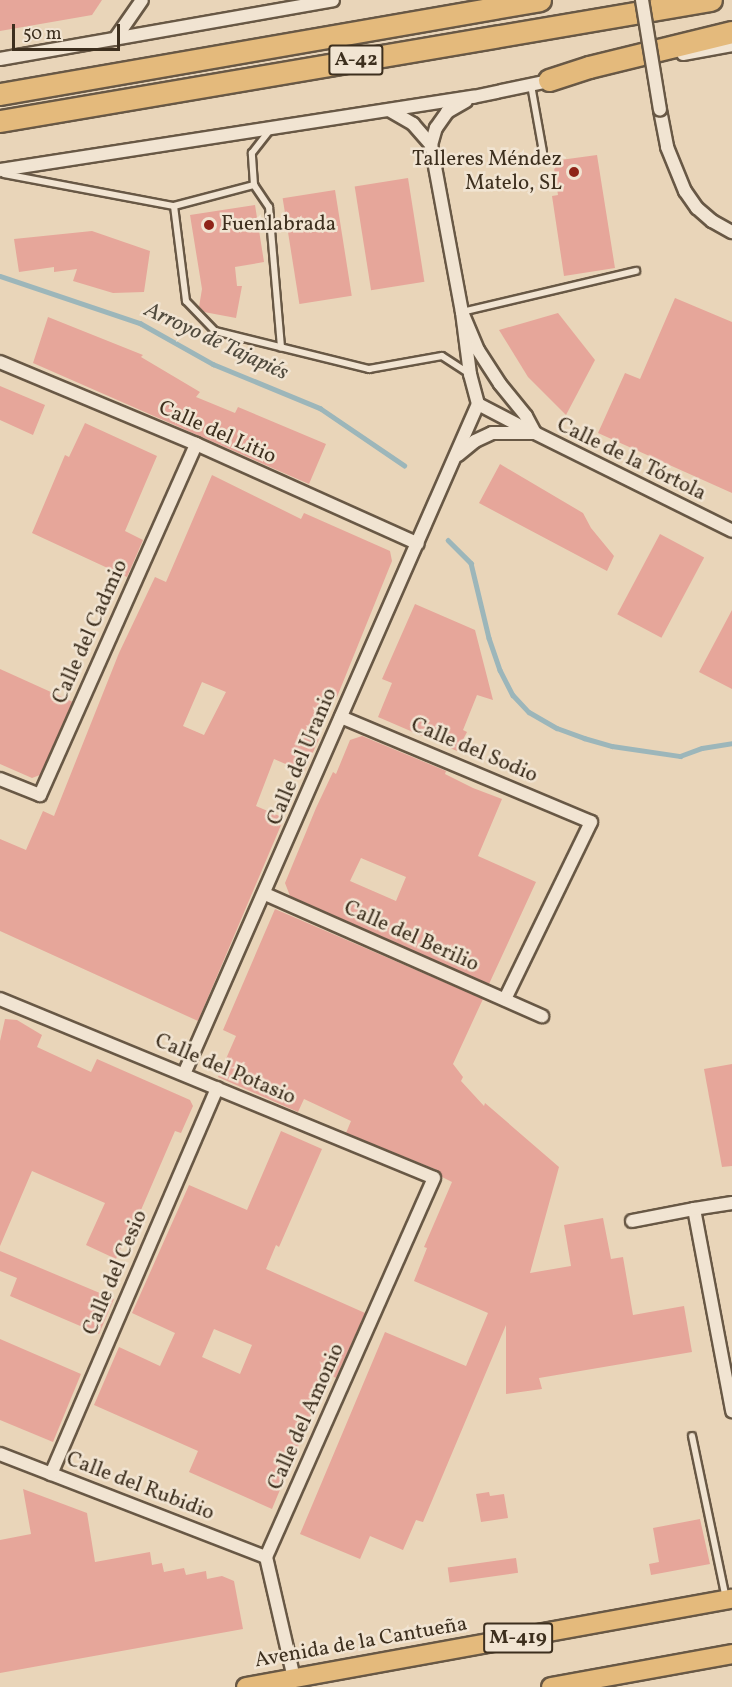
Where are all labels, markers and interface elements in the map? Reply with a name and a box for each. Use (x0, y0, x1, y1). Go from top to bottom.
scale bar (15, 12, 123, 50)
text: 50 m (23, 22, 62, 47)
road number: A-42 (328, 43, 385, 77)
place label: Talleres Méndez Matelo, SL (412, 147, 562, 197)
marker: Talleres Méndez Matelo, SL (567, 165, 581, 179)
place label: Fuenlabrada (221, 212, 336, 238)
marker: Fuenlabrada (202, 218, 216, 232)
water label: Arroyo de Tajapiés (140, 297, 292, 387)
street label: Calle del Litio (154, 396, 280, 470)
street label: Calle de la Tórtola (552, 413, 710, 507)
street label: Calle del Cadmio (48, 556, 134, 708)
street label: Calle del Uranio (263, 685, 343, 829)
street label: Calle del Sodio (407, 713, 541, 789)
street label: Calle del Berilio (340, 896, 482, 978)
street label: Calle del Potasio (151, 1029, 299, 1111)
street label: Calle del Cesio (78, 1207, 154, 1339)
street label: Calle del Amonio (263, 1340, 351, 1494)
street label: Calle del Rubidio (62, 1447, 218, 1527)
street label: Avenida de la Cantueña (253, 1612, 469, 1674)
road number: M-419 (482, 1621, 554, 1655)

